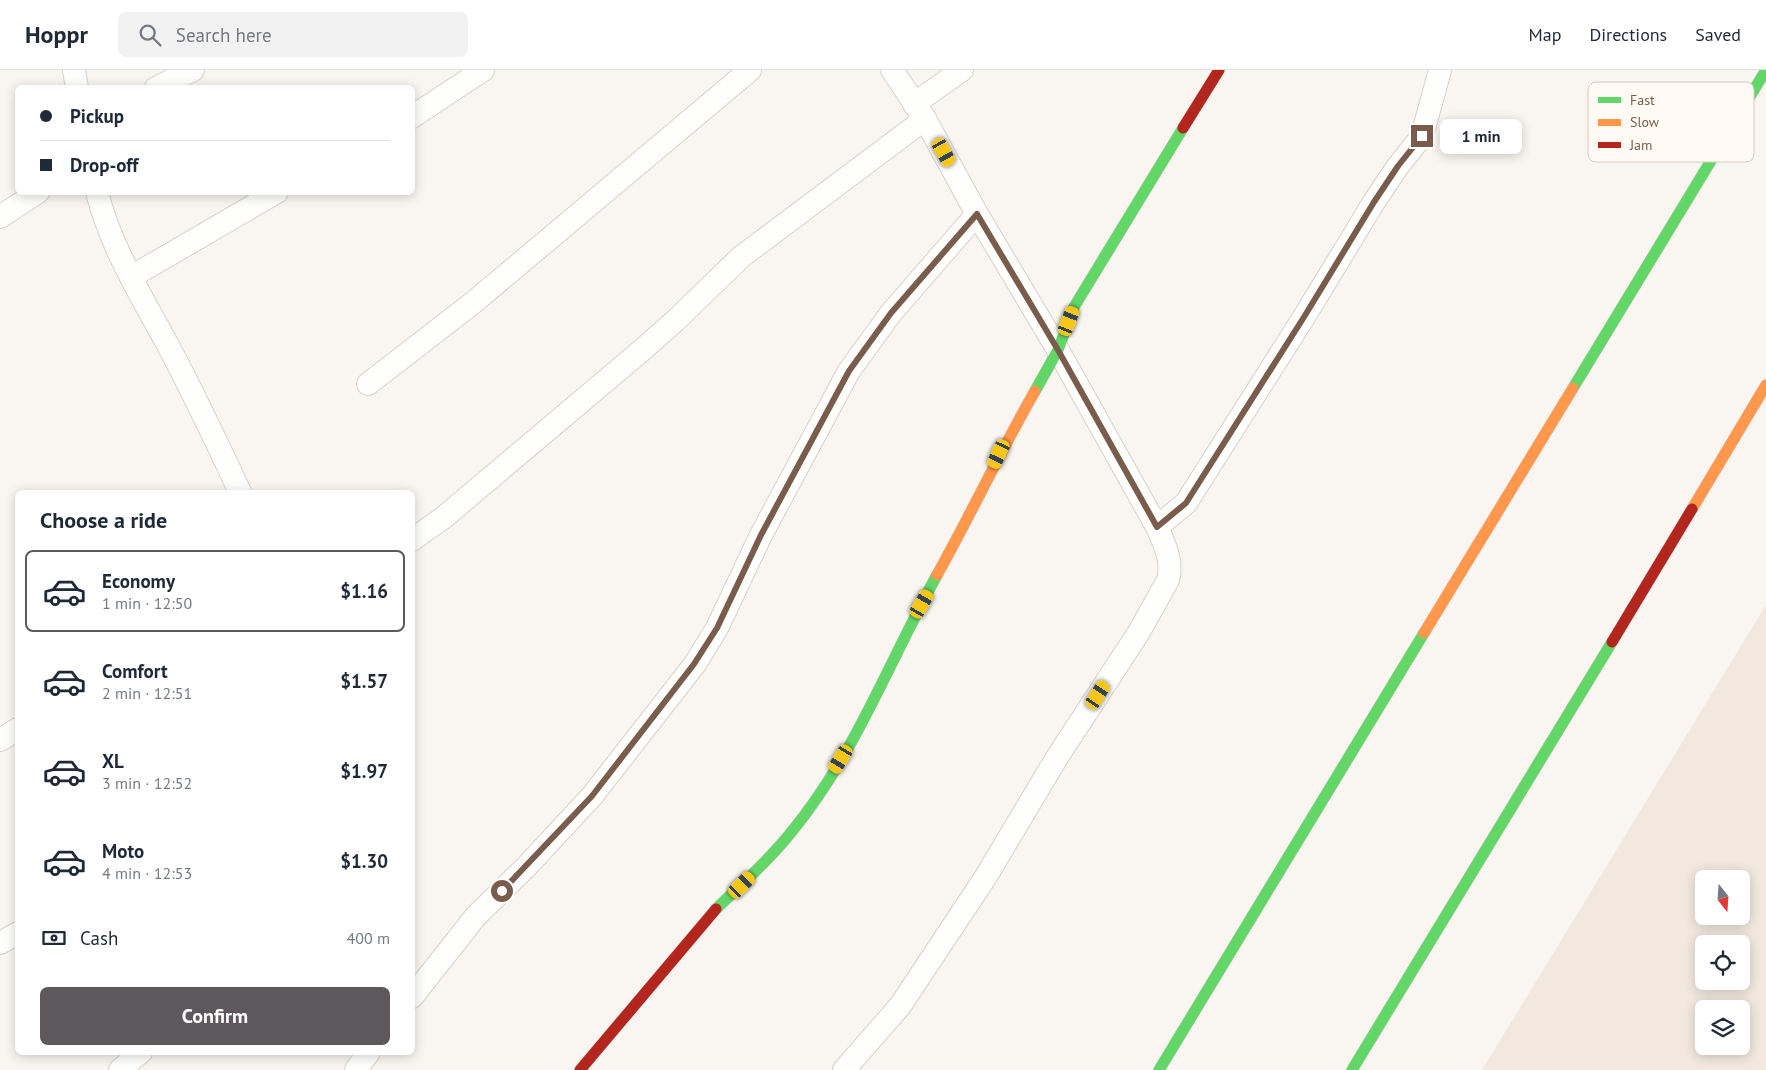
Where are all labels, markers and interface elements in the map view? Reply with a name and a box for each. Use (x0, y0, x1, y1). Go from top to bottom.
search box (118, 12, 468, 57)
text: Hoppr (25, 19, 88, 50)
icon: search (136, 21, 164, 49)
text: Search here (176, 23, 272, 47)
text: Map (1529, 23, 1561, 46)
text: Directions (1589, 23, 1667, 46)
text: Saved (1695, 23, 1741, 46)
legend (1588, 82, 1754, 162)
text: Fast (1630, 91, 1655, 109)
text: Pickup (70, 104, 124, 128)
text: Slow (1630, 113, 1660, 131)
callout: 1 min (1440, 118, 1522, 154)
route end (1411, 125, 1433, 147)
text: 1 min (1461, 126, 1501, 146)
car (930, 135, 957, 169)
text: Jam (1629, 136, 1652, 154)
text: Drop-off (70, 153, 138, 177)
car (1056, 304, 1081, 338)
car (985, 437, 1012, 471)
text: Choose a ride (40, 506, 167, 534)
icon: car (42, 569, 87, 614)
text: Economy (102, 569, 175, 593)
text: $1.16 (340, 579, 388, 603)
car (908, 587, 935, 621)
text: 1 min · 12:50 (102, 593, 192, 613)
icon: car (42, 659, 87, 704)
text: Comfort (102, 659, 168, 683)
text: $1.57 (340, 669, 388, 693)
car (1083, 678, 1112, 712)
text: 2 min · 12:51 (102, 683, 192, 703)
car (826, 742, 855, 776)
icon: car (42, 749, 87, 794)
text: XL (102, 749, 124, 773)
text: $1.97 (340, 759, 388, 783)
text: 3 min · 12:52 (102, 773, 192, 793)
icon: car (42, 839, 87, 884)
text: Moto (102, 839, 144, 863)
text: $1.30 (340, 849, 388, 873)
text: 4 min · 12:53 (102, 863, 192, 883)
car (726, 869, 757, 901)
north arrow (1695, 870, 1750, 925)
map controls (1695, 870, 1750, 1055)
route start (491, 880, 513, 902)
icon: cash (40, 924, 68, 952)
text: Cash (80, 926, 118, 950)
text: 400 m (347, 928, 390, 948)
button: locate (1695, 935, 1750, 990)
button: Confirm (40, 987, 390, 1045)
button: layers (1695, 1000, 1750, 1055)

